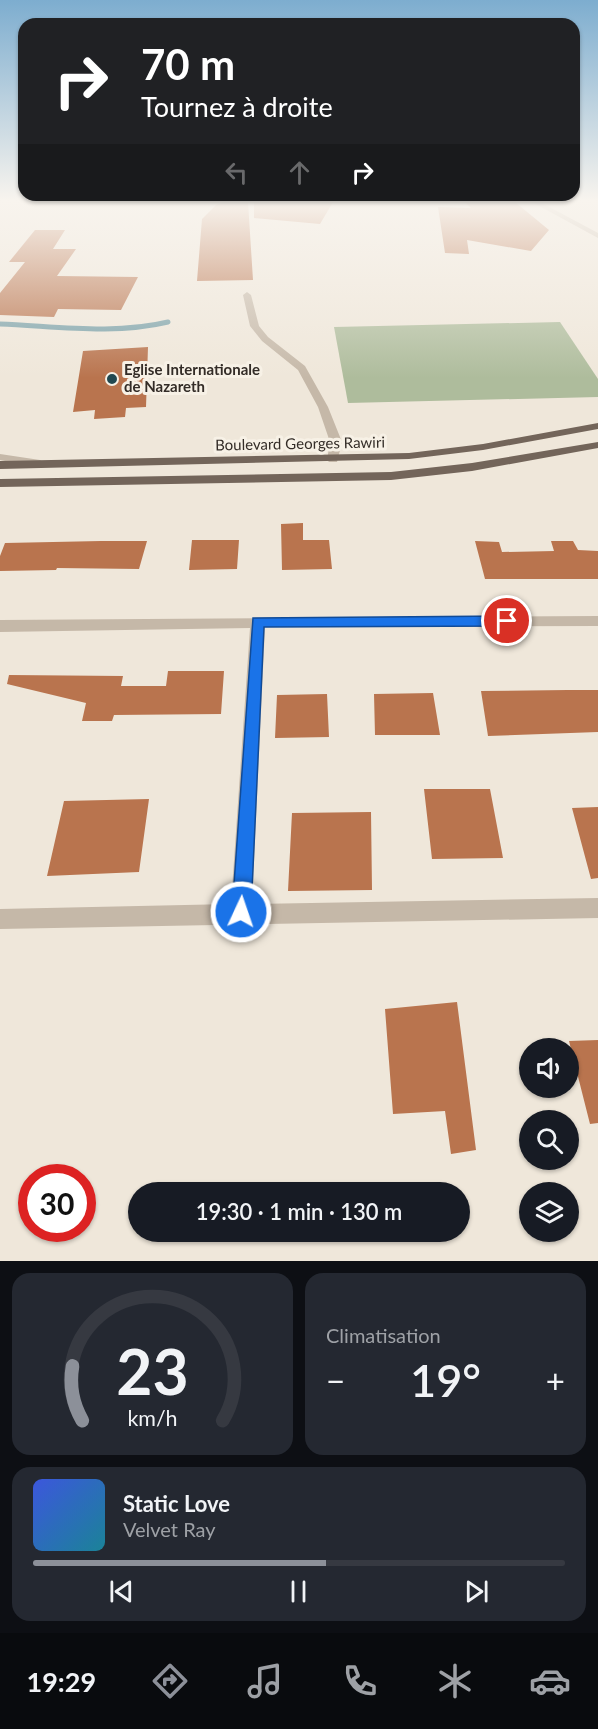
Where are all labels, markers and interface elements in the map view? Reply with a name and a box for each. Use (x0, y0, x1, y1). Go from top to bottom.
text: 70 m (141, 39, 235, 89)
icon: right (42, 42, 120, 120)
text: Tournez à droite (141, 90, 333, 123)
icon: left (220, 156, 253, 189)
icon: ahead (283, 156, 316, 189)
icon: right (346, 156, 379, 189)
place label: Eglise Internationale de Nazareth (124, 360, 260, 395)
marker: Eglise Internationale de Nazareth (105, 372, 119, 386)
street label: Boulevard Georges Rawiri (215, 433, 385, 453)
pin (481, 595, 532, 646)
icon: arrive (490, 604, 523, 637)
position arrow (209, 880, 273, 944)
map controls (519, 1038, 579, 1242)
button: sound (519, 1038, 579, 1098)
button: search (519, 1110, 579, 1170)
speed limit sign: 30 (18, 1164, 96, 1242)
button: layers (519, 1182, 579, 1242)
text: 19:30 · 1 min · 130 m (196, 1198, 402, 1225)
text: Climatisation (326, 1323, 441, 1347)
text: 23 (116, 1333, 189, 1408)
text: 19° (410, 1353, 481, 1407)
text: − (326, 1360, 345, 1400)
text: + (546, 1360, 565, 1400)
text: km/h (127, 1405, 178, 1431)
text: Static Love (123, 1490, 230, 1517)
text: Velvet Ray (123, 1517, 216, 1541)
icon: previous (105, 1575, 138, 1608)
icon: pause (282, 1575, 315, 1608)
icon: next (460, 1575, 493, 1608)
icon: directions (149, 1660, 191, 1702)
icon: music (244, 1660, 286, 1702)
icon: phone (339, 1660, 381, 1702)
icon: climate (434, 1660, 476, 1702)
icon: car (529, 1660, 571, 1702)
text: 19:29 (27, 1665, 96, 1698)

